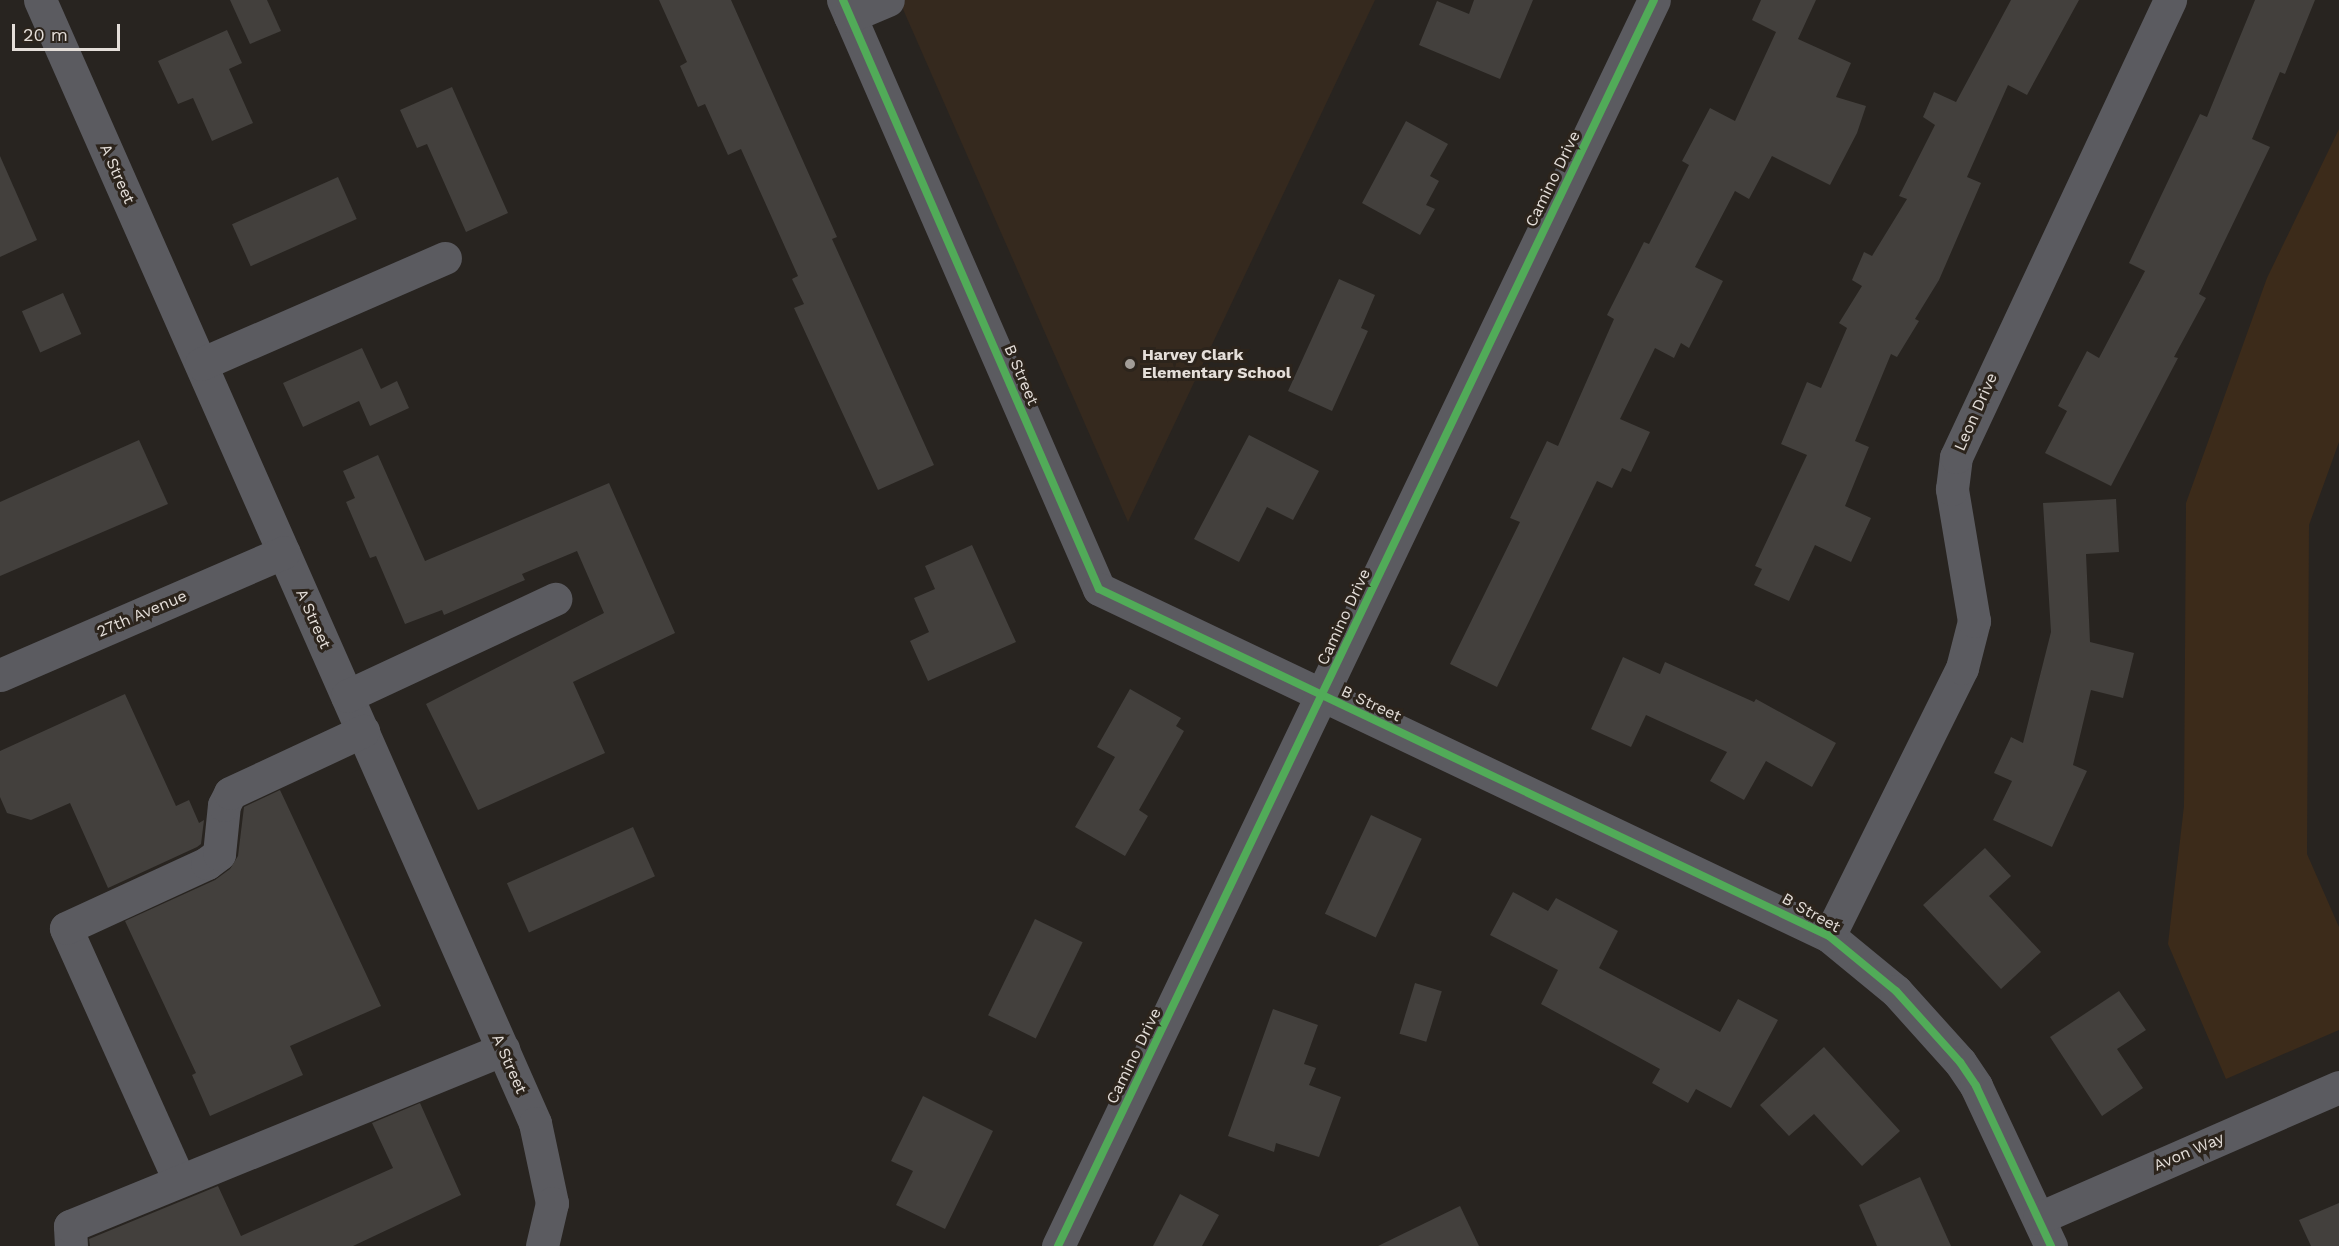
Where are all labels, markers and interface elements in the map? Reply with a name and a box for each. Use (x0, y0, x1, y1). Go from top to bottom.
scale bar (15, 12, 123, 50)
text: 20 m (23, 24, 68, 45)
street label: Camino Drive (1522, 128, 1584, 230)
street label: A Street (95, 141, 139, 207)
street label: B Street (1000, 342, 1042, 408)
place label: Harvey Clark Elementary School (1142, 345, 1291, 383)
marker: Harvey Clark Elementary School (1123, 357, 1137, 371)
street label: Leon Drive (1950, 370, 2002, 454)
street label: Camino Drive (1313, 566, 1375, 668)
street label: 27th Avenue (94, 586, 190, 642)
street label: A Street (291, 586, 335, 652)
street label: B Street (1338, 682, 1404, 726)
street label: B Street (1778, 889, 1844, 937)
street label: Camino Drive (1103, 1005, 1165, 1107)
street label: A Street (487, 1031, 531, 1097)
street label: Avon Way (2151, 1129, 2227, 1175)

